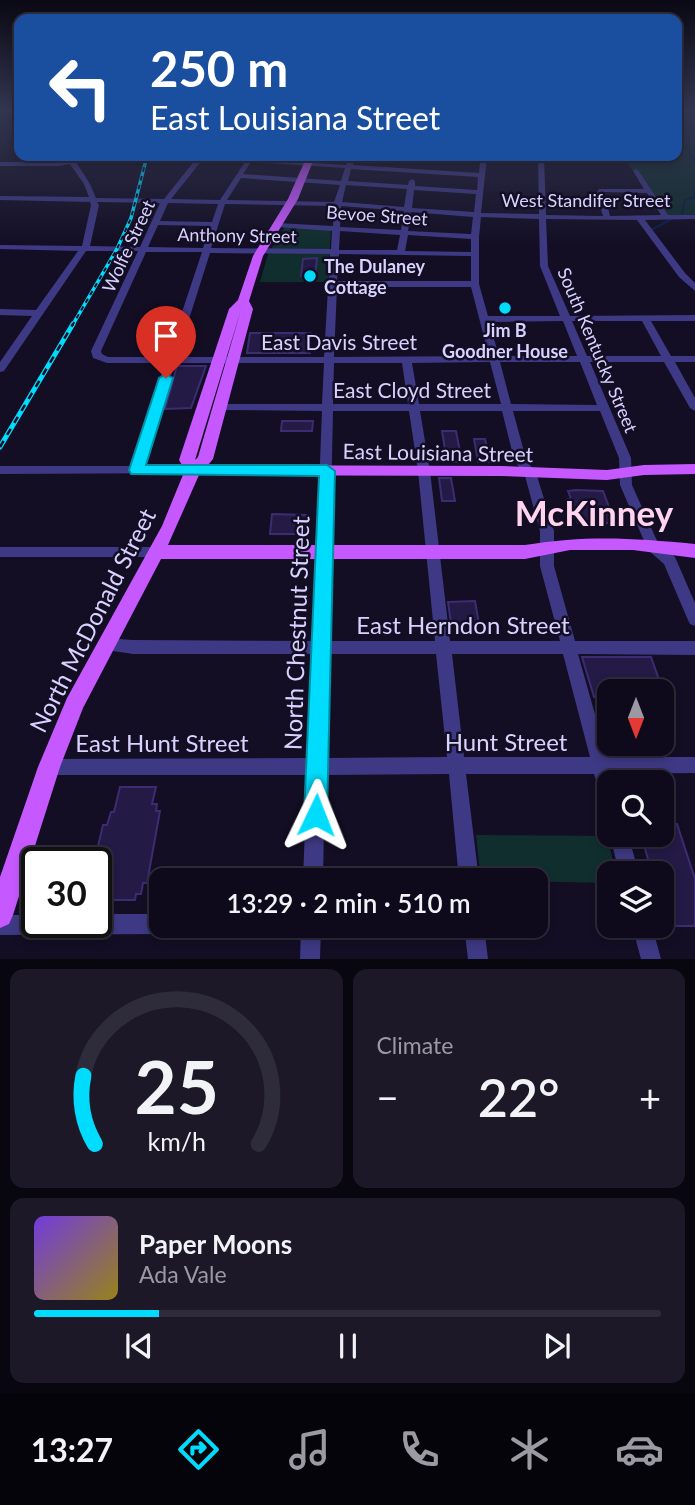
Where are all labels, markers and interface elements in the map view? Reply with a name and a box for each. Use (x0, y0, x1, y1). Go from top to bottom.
text: 250 m (150, 39, 288, 97)
icon: left (35, 42, 126, 133)
text: East Louisiana Street (150, 98, 440, 137)
street label: West Standifer Street (502, 189, 671, 211)
street label: Wolfe Street (97, 196, 159, 296)
street label: Bevoe Street (326, 200, 429, 230)
street label: Anthony Street (177, 223, 297, 247)
place label: The Dulaney Cottage (324, 255, 426, 298)
street label: South Kentucky Street (553, 264, 643, 436)
marker: The Dulaney Cottage (302, 268, 318, 284)
marker: Jim B Goodner House (497, 300, 513, 316)
pin (136, 306, 196, 378)
icon: arrive (147, 317, 185, 355)
place label: Jim B Goodner House (442, 319, 568, 362)
street label: East Davis Street (261, 329, 417, 354)
street label: East Cloyd Street (333, 377, 491, 402)
street label: East Louisiana Street (343, 438, 534, 466)
district label: McKinney (515, 491, 674, 533)
street label: North McDonald Street (23, 503, 161, 737)
street label: North Chestnut Street (277, 515, 315, 751)
street label: East Herndon Street (356, 610, 570, 639)
north arrow (597, 679, 674, 756)
map controls (597, 679, 674, 938)
street label: Hunt Street (445, 727, 568, 756)
street label: East Hunt Street (75, 728, 249, 757)
button: search (597, 770, 674, 847)
position arrow (279, 778, 353, 852)
speed limit sign: 30 (21, 847, 112, 938)
button: layers (597, 861, 674, 938)
text: 13:29 · 2 min · 510 m (226, 887, 471, 919)
text: Climate (377, 1031, 453, 1059)
text: 25 (134, 1043, 218, 1131)
text: 22° (478, 1066, 560, 1128)
text: − (377, 1074, 399, 1120)
text: + (639, 1074, 661, 1120)
text: km/h (147, 1126, 206, 1156)
text: Paper Moons (139, 1228, 292, 1260)
text: Ada Vale (139, 1260, 227, 1288)
icon: previous (120, 1327, 158, 1365)
icon: pause (329, 1327, 367, 1365)
icon: next (538, 1327, 576, 1365)
icon: directions (174, 1425, 223, 1474)
icon: music (285, 1425, 334, 1474)
icon: phone (395, 1425, 444, 1474)
icon: climate (505, 1425, 554, 1474)
icon: car (615, 1425, 664, 1474)
text: 13:27 (31, 1430, 113, 1469)

